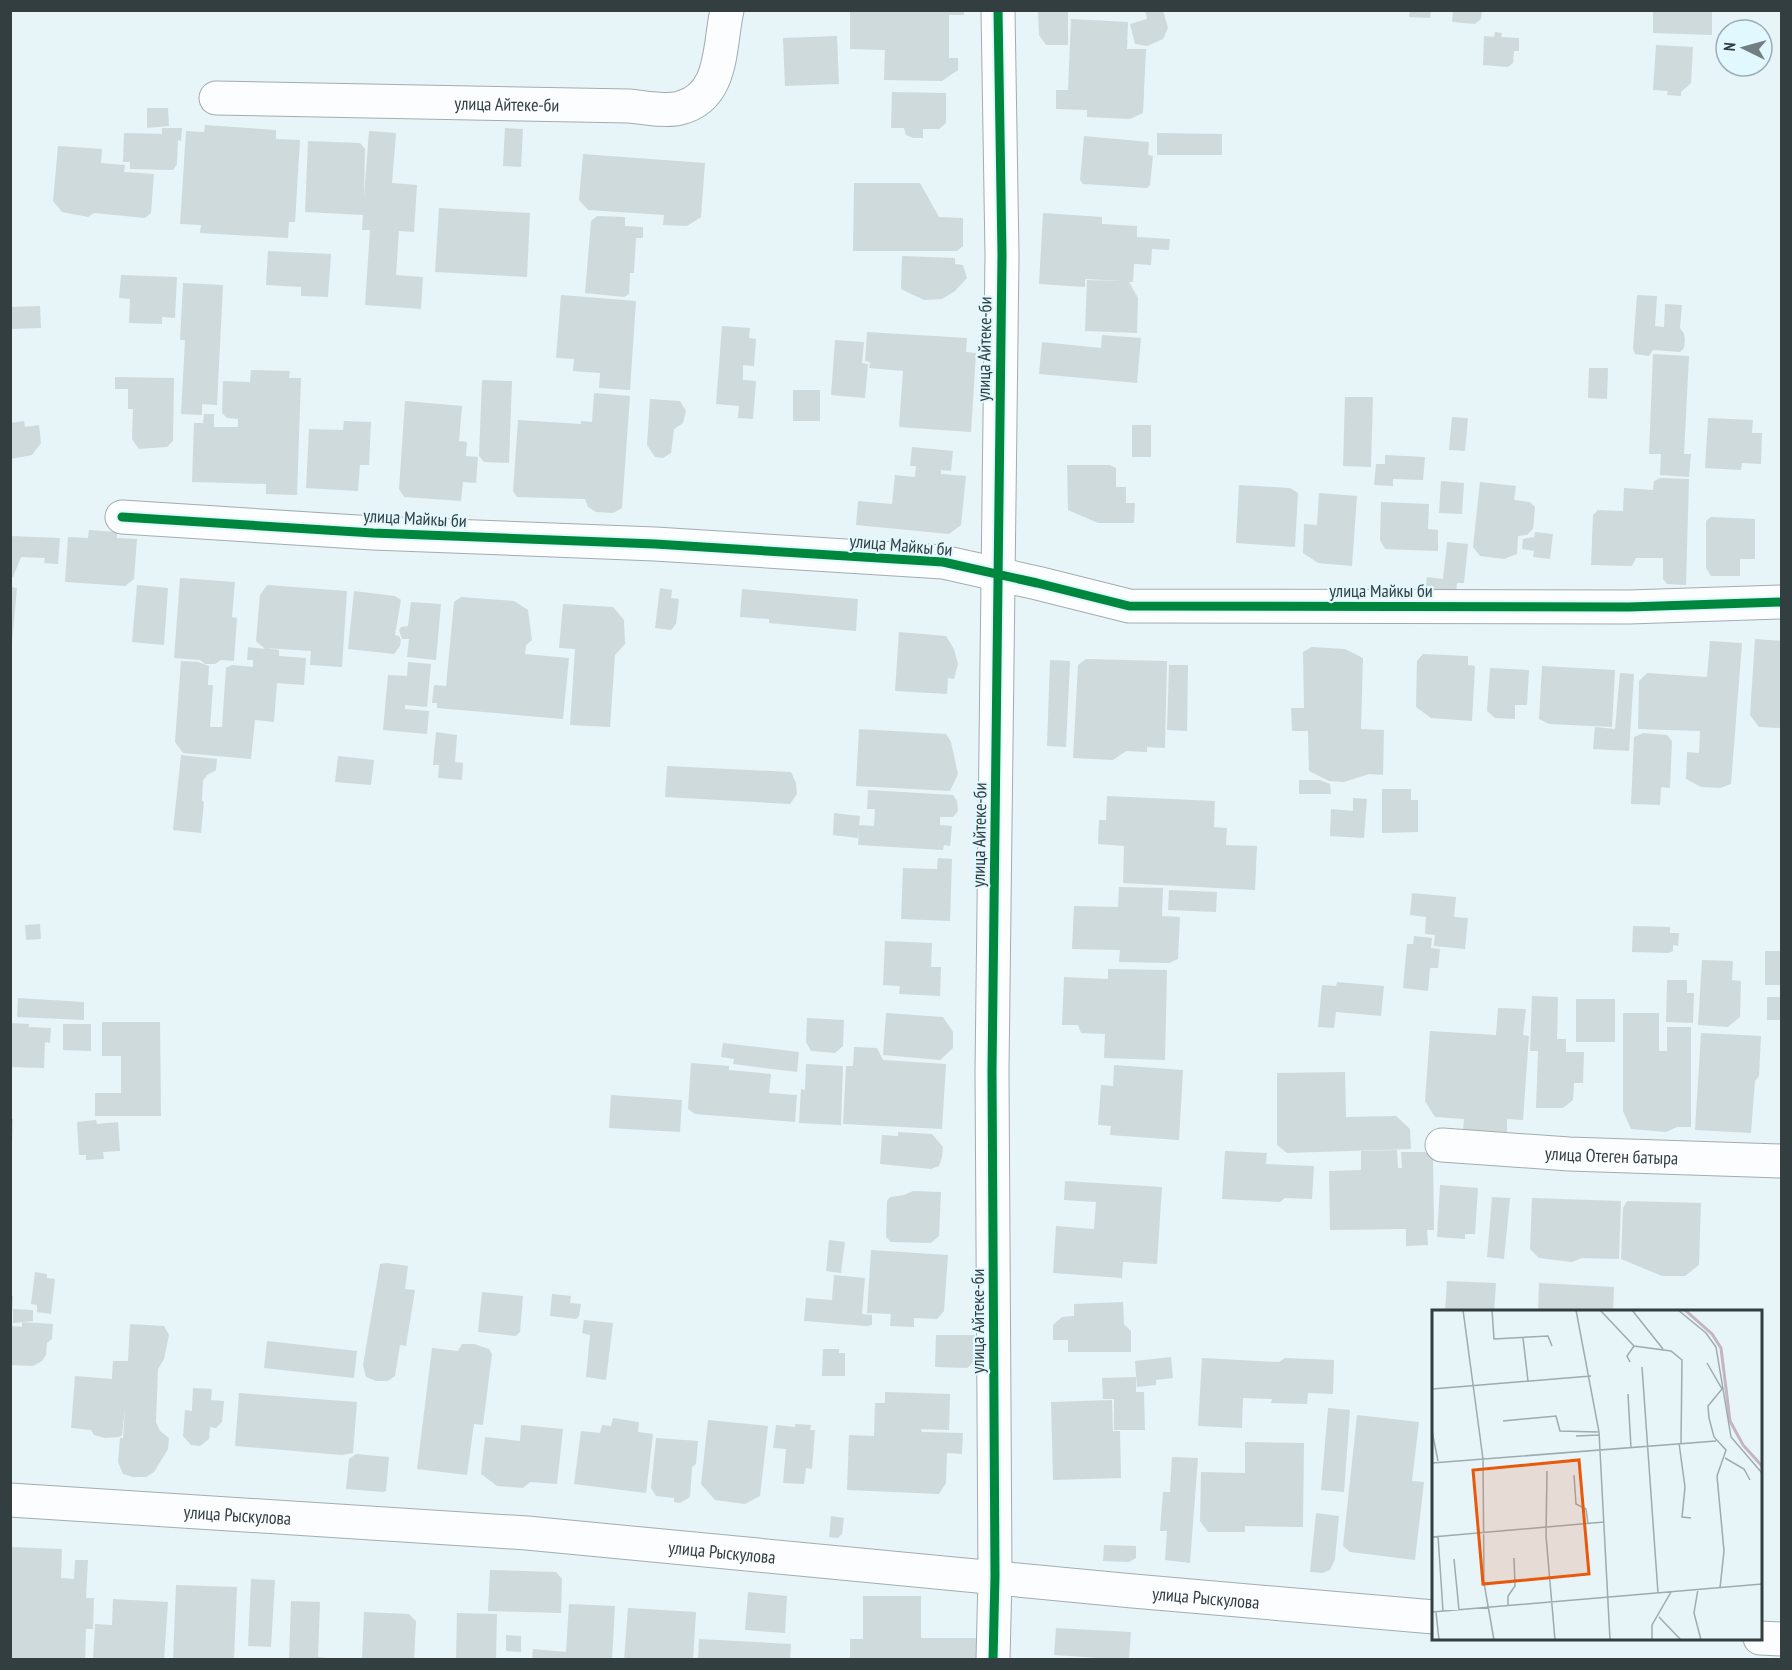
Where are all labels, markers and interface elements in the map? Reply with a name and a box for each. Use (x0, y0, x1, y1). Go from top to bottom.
north arrow (1714, 18, 1774, 78)
text: N (1719, 42, 1739, 52)
street label: улица Айтеке-би (454, 91, 560, 116)
street label: улица Айтеке-би (972, 296, 996, 402)
street label: улица Майкы би (363, 504, 467, 532)
street label: улица Майкы би (848, 529, 954, 561)
street label: улица Майкы би (1329, 579, 1433, 602)
street label: улица Айтеке-би (967, 782, 991, 888)
street label: улица Отеген батыра (1544, 1141, 1679, 1169)
street label: улица Айтеке-би (966, 1269, 989, 1373)
inset map (1432, 1310, 1762, 1640)
street label: улица Рыскулова (183, 1500, 292, 1529)
street label: улица Рыскулова (667, 1535, 777, 1568)
street label: улица Рыскулова (1151, 1581, 1261, 1613)

